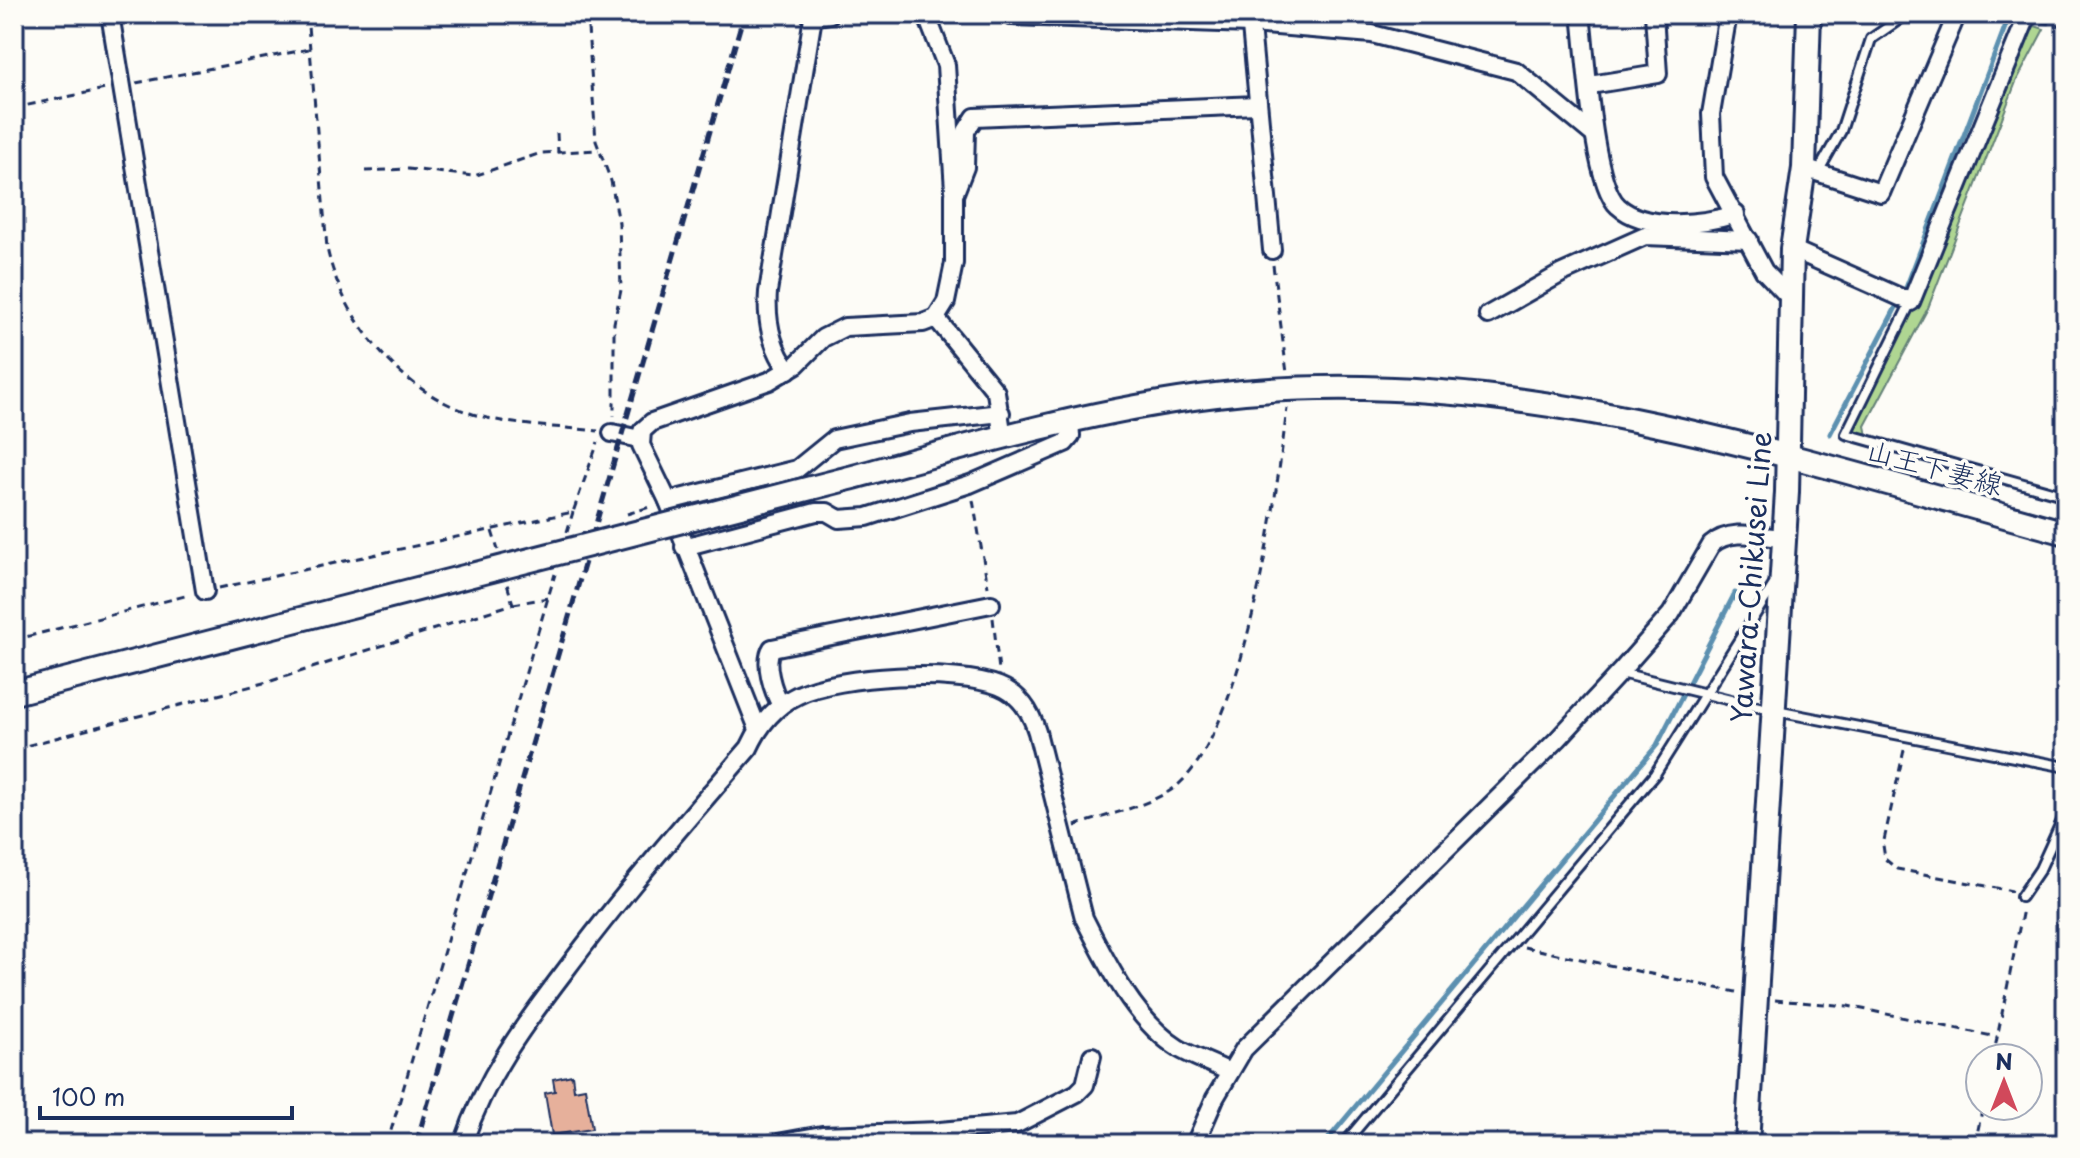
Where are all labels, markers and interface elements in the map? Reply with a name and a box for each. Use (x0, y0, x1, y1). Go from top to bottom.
street label: 山王下妻線 (1862, 427, 2008, 505)
street label: Yawara-Chikusei Line (1718, 430, 1782, 724)
north arrow (1964, 1042, 2044, 1122)
text: N (1995, 1044, 2013, 1077)
scale bar (40, 1070, 292, 1120)
text: 100 m (52, 1078, 125, 1114)

